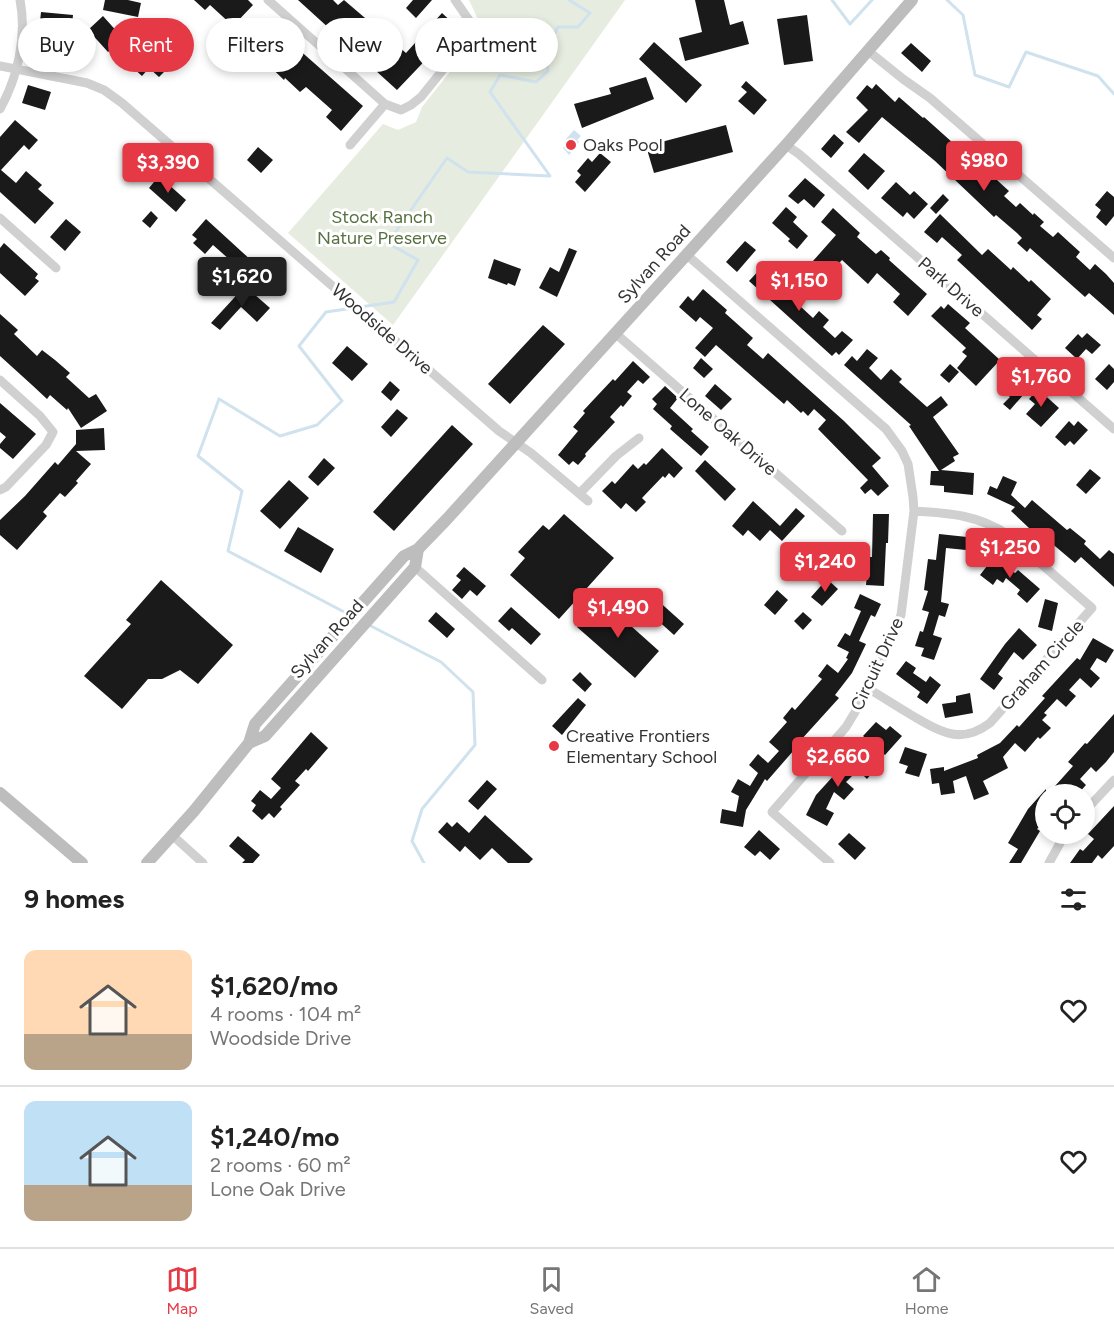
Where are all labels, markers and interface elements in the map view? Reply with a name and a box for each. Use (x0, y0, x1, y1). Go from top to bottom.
chip: Buy (18, 18, 96, 72)
chip: Rent (108, 18, 194, 72)
chip: Filters (206, 18, 305, 72)
chip: New (317, 18, 403, 72)
chip: Apartment (415, 18, 558, 72)
place label: Oaks Pool (583, 134, 663, 156)
marker: Oaks Pool (564, 138, 578, 152)
pin: $980 (948, 141, 1020, 192)
pin: $3,390 (119, 143, 217, 194)
text: $980 (960, 148, 1008, 172)
text: $3,390 (136, 150, 200, 174)
park label: Stock Ranch Nature Preserve (317, 206, 447, 249)
street label: Sylvan Road (613, 220, 695, 308)
street label: Park Drive (913, 252, 989, 322)
pin: $1,620 (193, 257, 291, 308)
pin: $1,150 (750, 261, 848, 312)
text: $1,620 (212, 264, 272, 288)
text: $1,150 (770, 268, 828, 292)
street label: Woodside Drive (327, 279, 437, 379)
pin: $1,760 (992, 357, 1090, 408)
text: $1,760 (1011, 364, 1071, 388)
street label: Lone Oak Drive (675, 384, 781, 480)
pin: $1,250 (961, 528, 1059, 579)
text: $1,250 (980, 535, 1040, 559)
pin: $1,240 (776, 542, 874, 593)
text: $1,240 (794, 549, 856, 573)
pin: $1,490 (569, 588, 667, 639)
street label: Sylvan Road (286, 595, 368, 683)
text: $1,490 (587, 595, 649, 619)
street label: Circuit Drive (846, 614, 908, 714)
street label: Graham Circle (995, 615, 1089, 715)
place label: Creative Frontiers Elementary School (566, 725, 717, 768)
pin: $2,660 (789, 737, 887, 788)
marker: Creative Frontiers Elementary School (547, 739, 561, 753)
text: $2,660 (806, 744, 870, 768)
map controls (1035, 784, 1095, 844)
button: locate (1035, 784, 1095, 844)
text: 9 homes (24, 883, 124, 915)
icon: filters (1057, 883, 1090, 916)
text: $1,620/mo (210, 970, 338, 1002)
icon: home (72, 974, 144, 1046)
icon: heart (1057, 994, 1090, 1027)
text: 4 rooms · 104 m² (210, 1002, 361, 1026)
text: Woodside Drive (210, 1026, 351, 1050)
text: $1,240/mo (210, 1121, 339, 1153)
icon: home (72, 1125, 144, 1197)
icon: heart (1057, 1145, 1090, 1178)
text: 2 rooms · 60 m² (210, 1153, 351, 1177)
text: Lone Oak Drive (210, 1177, 346, 1201)
tab: Map (166, 1263, 199, 1318)
tab: Saved (530, 1263, 574, 1318)
tab: Home (905, 1263, 948, 1318)

